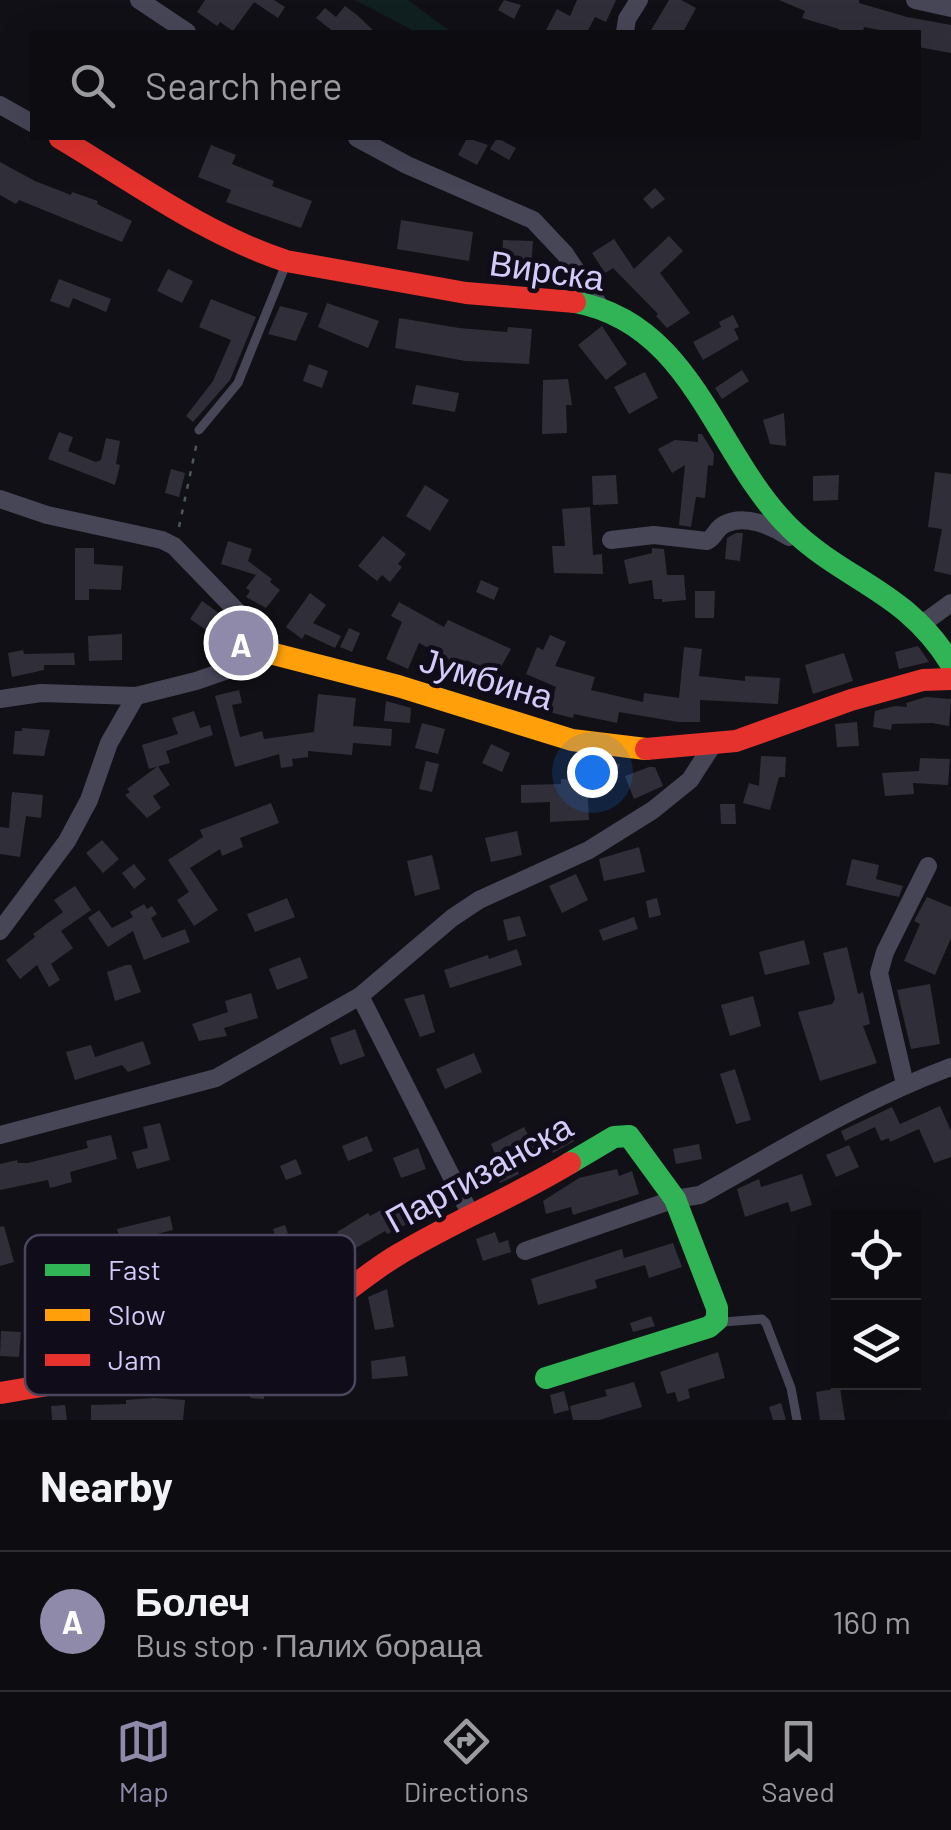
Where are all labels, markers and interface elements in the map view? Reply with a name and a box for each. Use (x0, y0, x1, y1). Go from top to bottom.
search box (30, 30, 921, 140)
icon: search (65, 58, 120, 113)
text: Search here (145, 62, 343, 108)
street label: Вирска (487, 240, 608, 298)
pin: A (208, 606, 274, 680)
street label: Јумбина (416, 637, 559, 717)
your location (567, 747, 618, 798)
street label: Партизанска (377, 1103, 579, 1240)
map controls (831, 1210, 921, 1390)
button: locate (831, 1210, 921, 1300)
legend (25, 1235, 355, 1395)
text: Fast (108, 1252, 161, 1286)
text: Slow (108, 1297, 166, 1331)
button: layers (831, 1300, 921, 1390)
text: Jam (108, 1342, 162, 1376)
text: Nearby (40, 1460, 173, 1510)
text: Болеч (135, 1578, 250, 1624)
text: A (62, 1602, 83, 1640)
text: 160 m (832, 1602, 911, 1640)
text: Bus stop · Палих бораца (135, 1625, 482, 1663)
tab: Map (116, 1714, 171, 1808)
tab: Directions (404, 1714, 529, 1808)
tab: Saved (761, 1714, 835, 1808)

